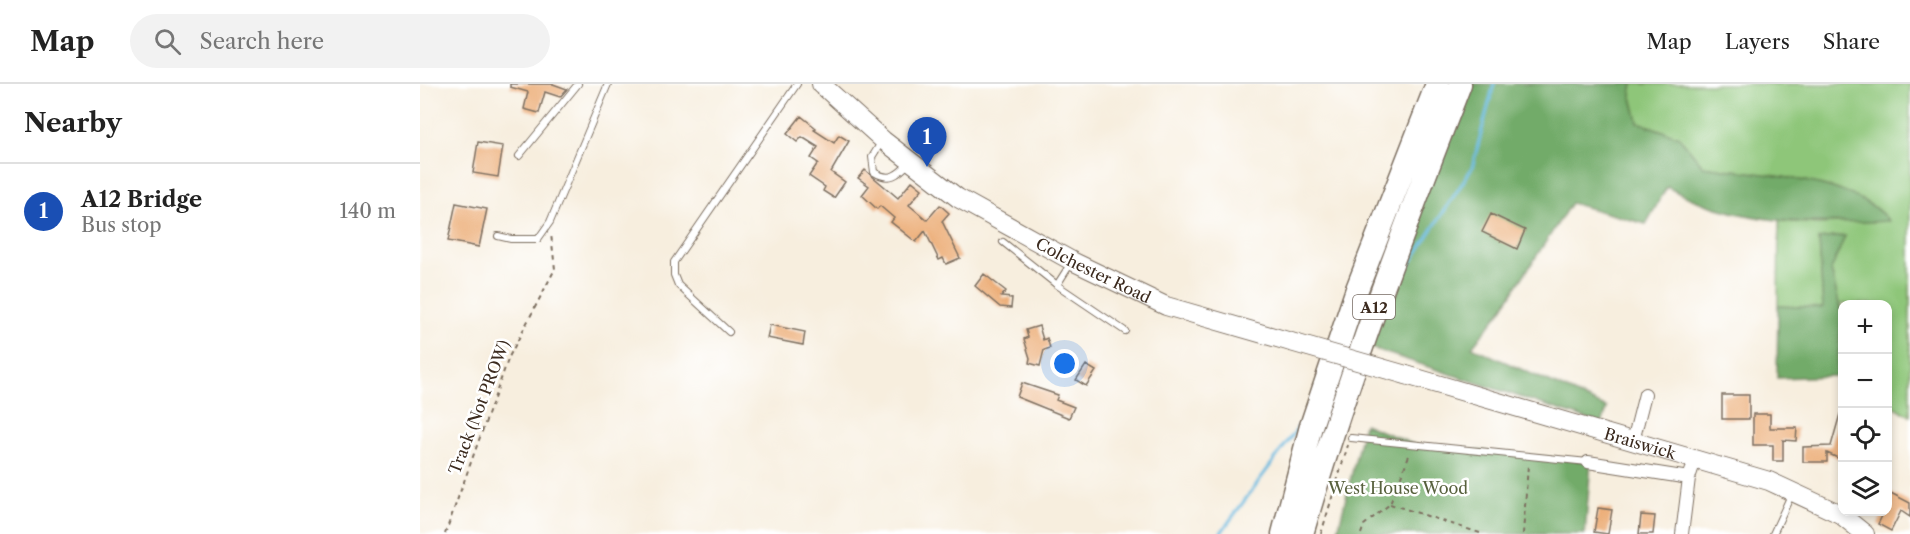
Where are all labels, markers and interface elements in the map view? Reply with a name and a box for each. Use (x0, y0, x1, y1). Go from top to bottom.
search box (130, 14, 550, 68)
text: Map (30, 24, 94, 58)
icon: search (151, 25, 184, 58)
text: Search here (199, 28, 324, 55)
text: Map (1647, 29, 1692, 54)
text: Layers (1725, 29, 1790, 54)
text: Share (1823, 29, 1880, 54)
text: Nearby (24, 107, 122, 139)
pin: 1 (908, 118, 946, 167)
text: A12 Bridge (81, 186, 202, 213)
text: 1 (39, 199, 48, 223)
text: 140 m (339, 199, 396, 223)
text: Bus stop (81, 213, 162, 237)
street label: Colchester Road (1032, 233, 1155, 307)
road number: A12 (1353, 295, 1395, 319)
map controls (1838, 300, 1892, 516)
button: + (1838, 300, 1892, 354)
street label: Track (Not PROW) (444, 337, 514, 477)
your location (1050, 349, 1079, 378)
button: − (1838, 354, 1892, 408)
button: locate (1838, 408, 1892, 462)
street label: Braiswick (1602, 423, 1679, 464)
button: layers (1838, 462, 1892, 516)
park label: West House Wood (1327, 478, 1468, 498)

